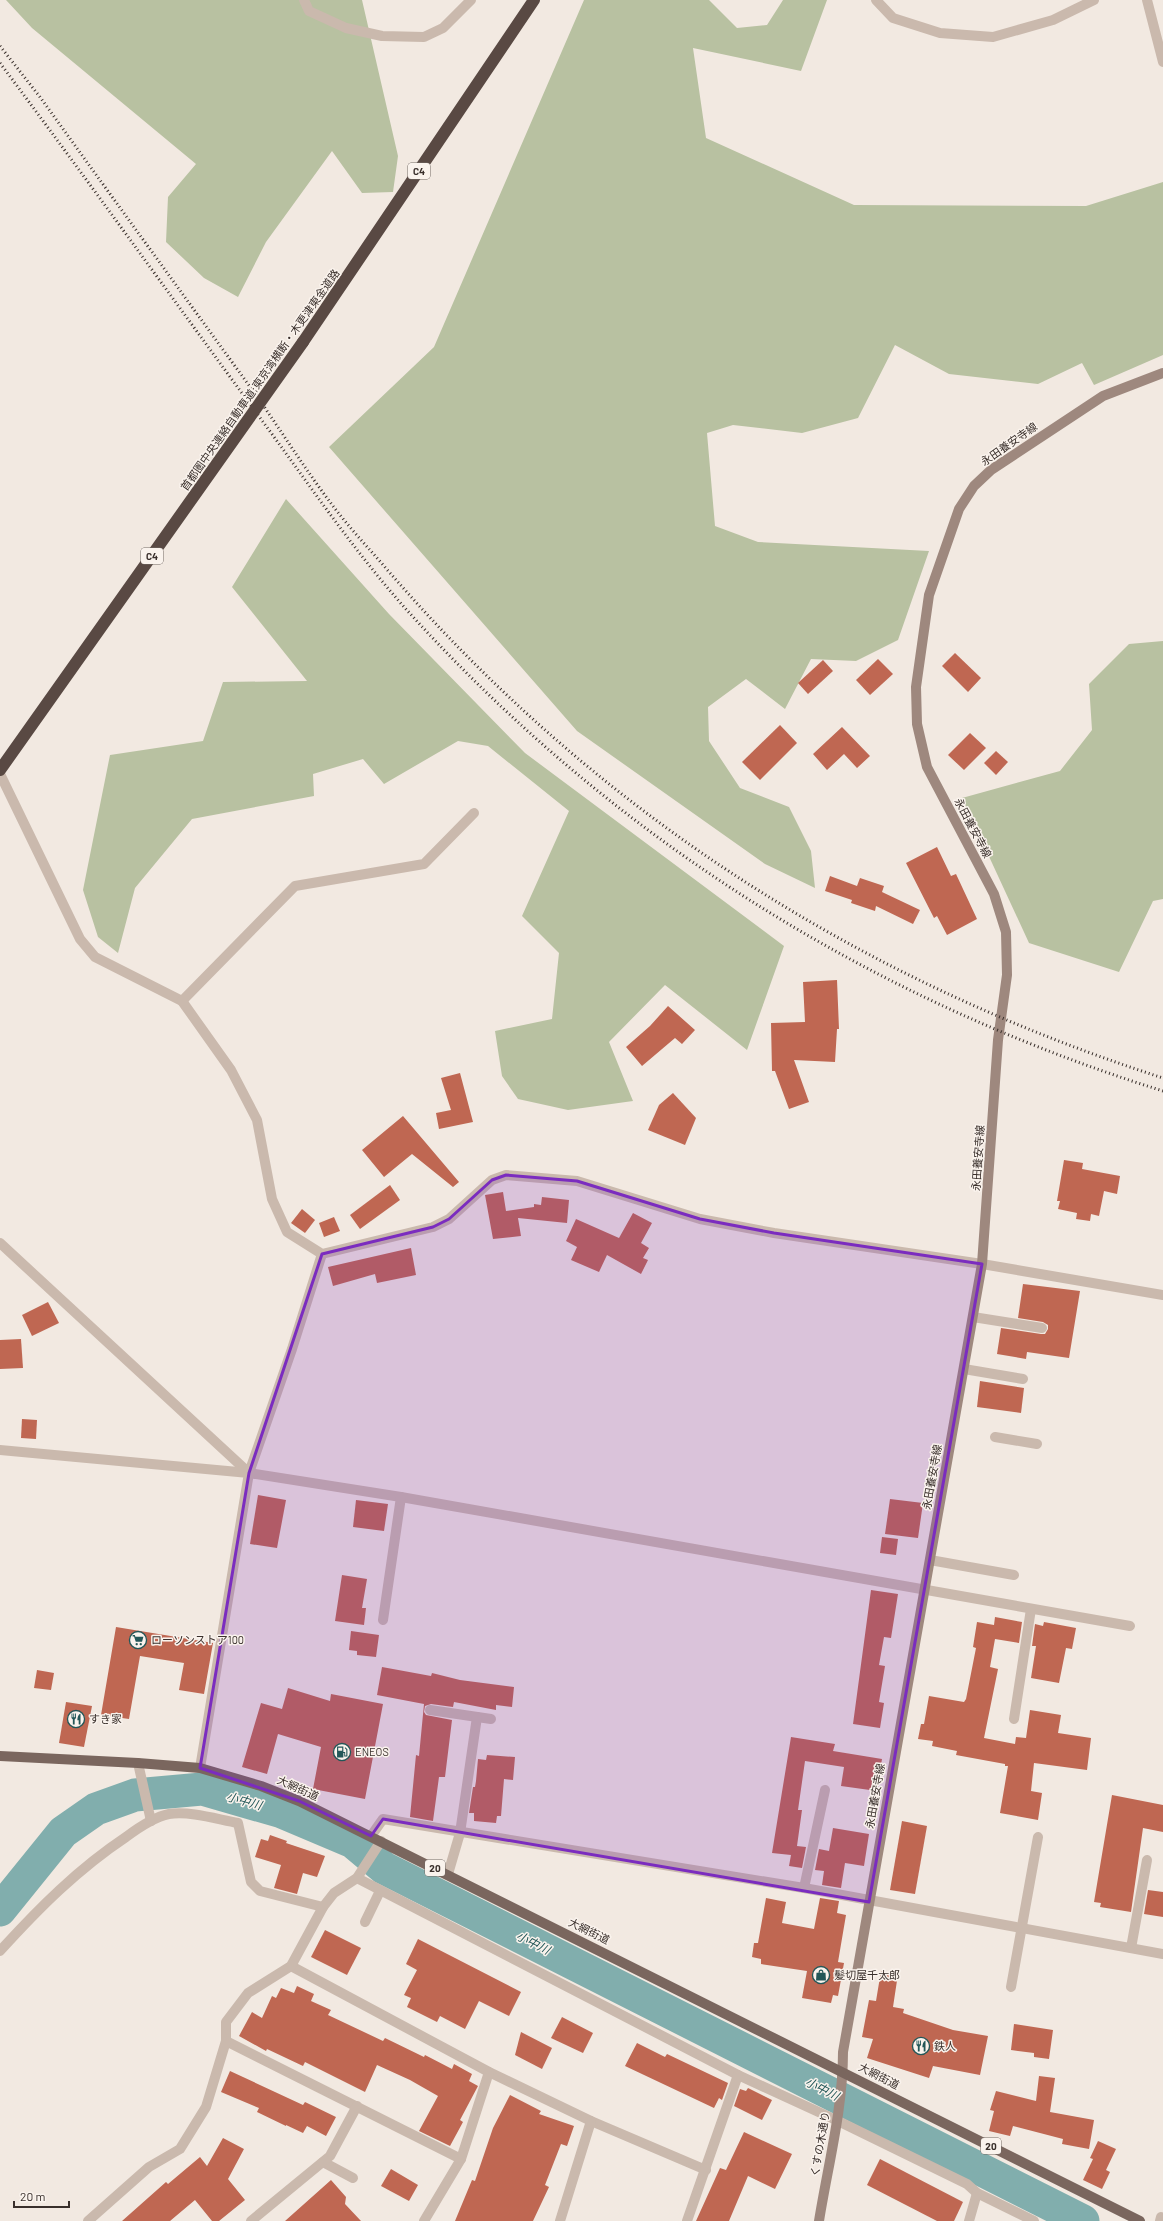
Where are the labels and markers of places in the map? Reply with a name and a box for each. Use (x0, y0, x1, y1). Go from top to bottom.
supermarket icon: ローソンストア100 (128, 1630, 148, 1650)
place label: ローソンストア100 (151, 1633, 244, 1646)
restaurant icon: すき家 (66, 1709, 86, 1729)
place label: すき家 (89, 1712, 122, 1725)
fuel station icon: ENEOS (332, 1742, 352, 1762)
place label: ENEOS (355, 1745, 389, 1758)
shop icon: 髪切屋千太郎 (811, 1965, 831, 1985)
place label: 髪切屋千太郎 (834, 1968, 900, 1981)
restaurant icon: 鉄人 (911, 2036, 931, 2056)
place label: 鉄人 (934, 2039, 956, 2052)

